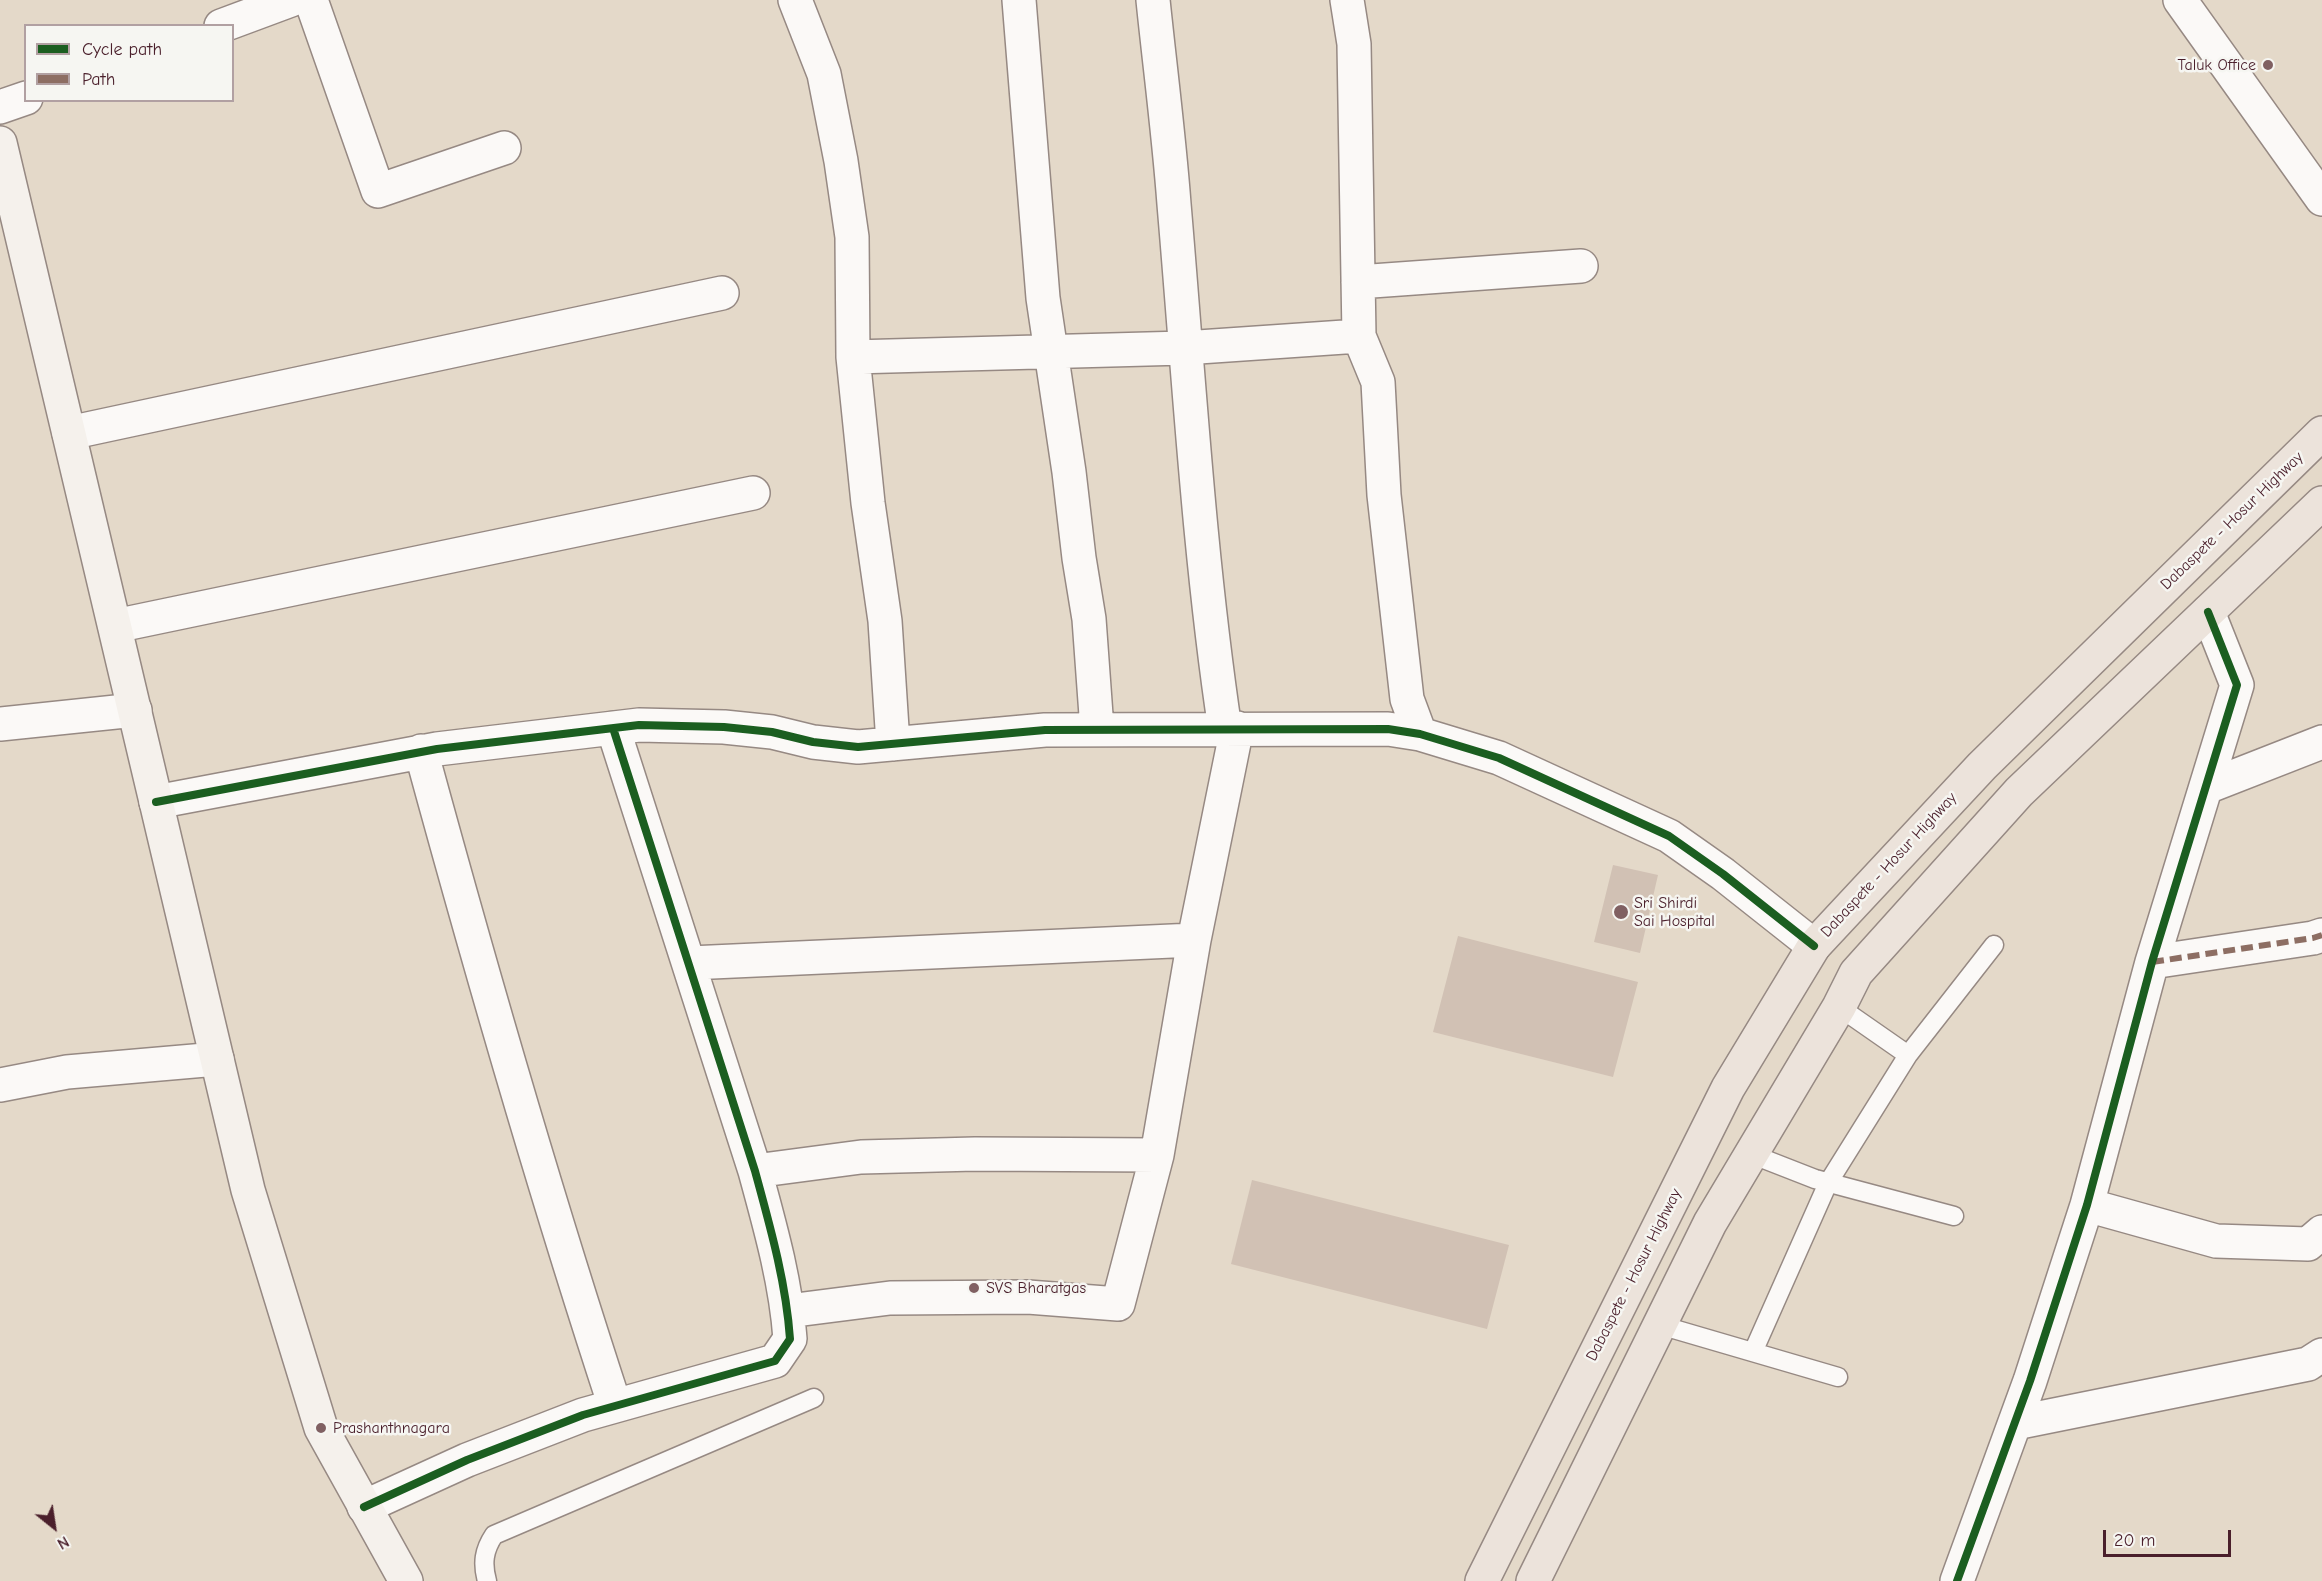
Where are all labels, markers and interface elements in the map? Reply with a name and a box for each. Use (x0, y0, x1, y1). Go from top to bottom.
legend (24, 24, 234, 102)
text: Cycle path (82, 39, 162, 60)
place label: Taluk Office (2178, 55, 2256, 75)
marker: Taluk Office (2261, 58, 2275, 72)
text: Path (82, 69, 115, 90)
street label: Dabaspete - Hosur Highway (2157, 448, 2307, 594)
street label: Dabaspete - Hosur Highway (1817, 789, 1961, 941)
place label: Sri Shirdi Sai Hospital (1634, 893, 1715, 931)
marker: Sri Shirdi Sai Hospital (1612, 903, 1630, 921)
street label: Dabaspete - Hosur Highway (1582, 1186, 1686, 1364)
place label: SVS Bharatgas (986, 1278, 1086, 1298)
marker: SVS Bharatgas (967, 1281, 981, 1295)
place label: Prashanthnagara (333, 1418, 450, 1438)
marker: Prashanthnagara (314, 1421, 328, 1435)
north arrow (24, 1497, 84, 1557)
scale bar (2106, 1518, 2234, 1556)
text: 20 m (2114, 1530, 2155, 1551)
text: N (54, 1532, 72, 1553)

